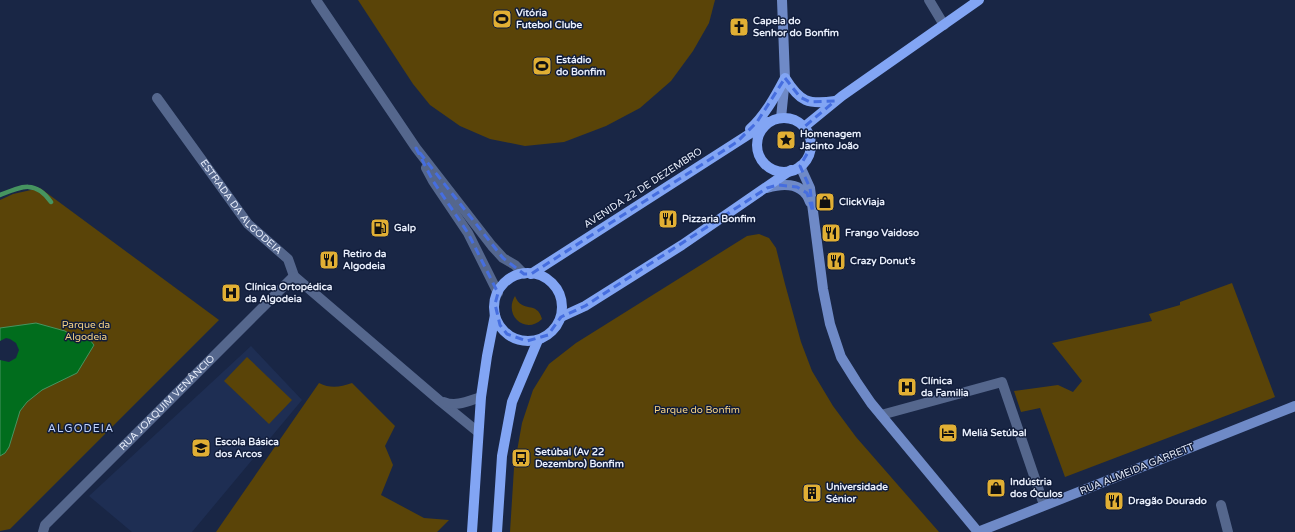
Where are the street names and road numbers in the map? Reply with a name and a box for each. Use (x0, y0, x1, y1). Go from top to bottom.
street label: AVENIDA 22 DE DEZEMBRO (582, 145, 704, 231)
street label: ESTRADA DA ALGODEIA (198, 157, 284, 257)
street label: RUA JOAQUIM VENÂNCIO (117, 353, 217, 453)
street label: RUA ALMEIDA GARRETT (1078, 441, 1196, 497)

